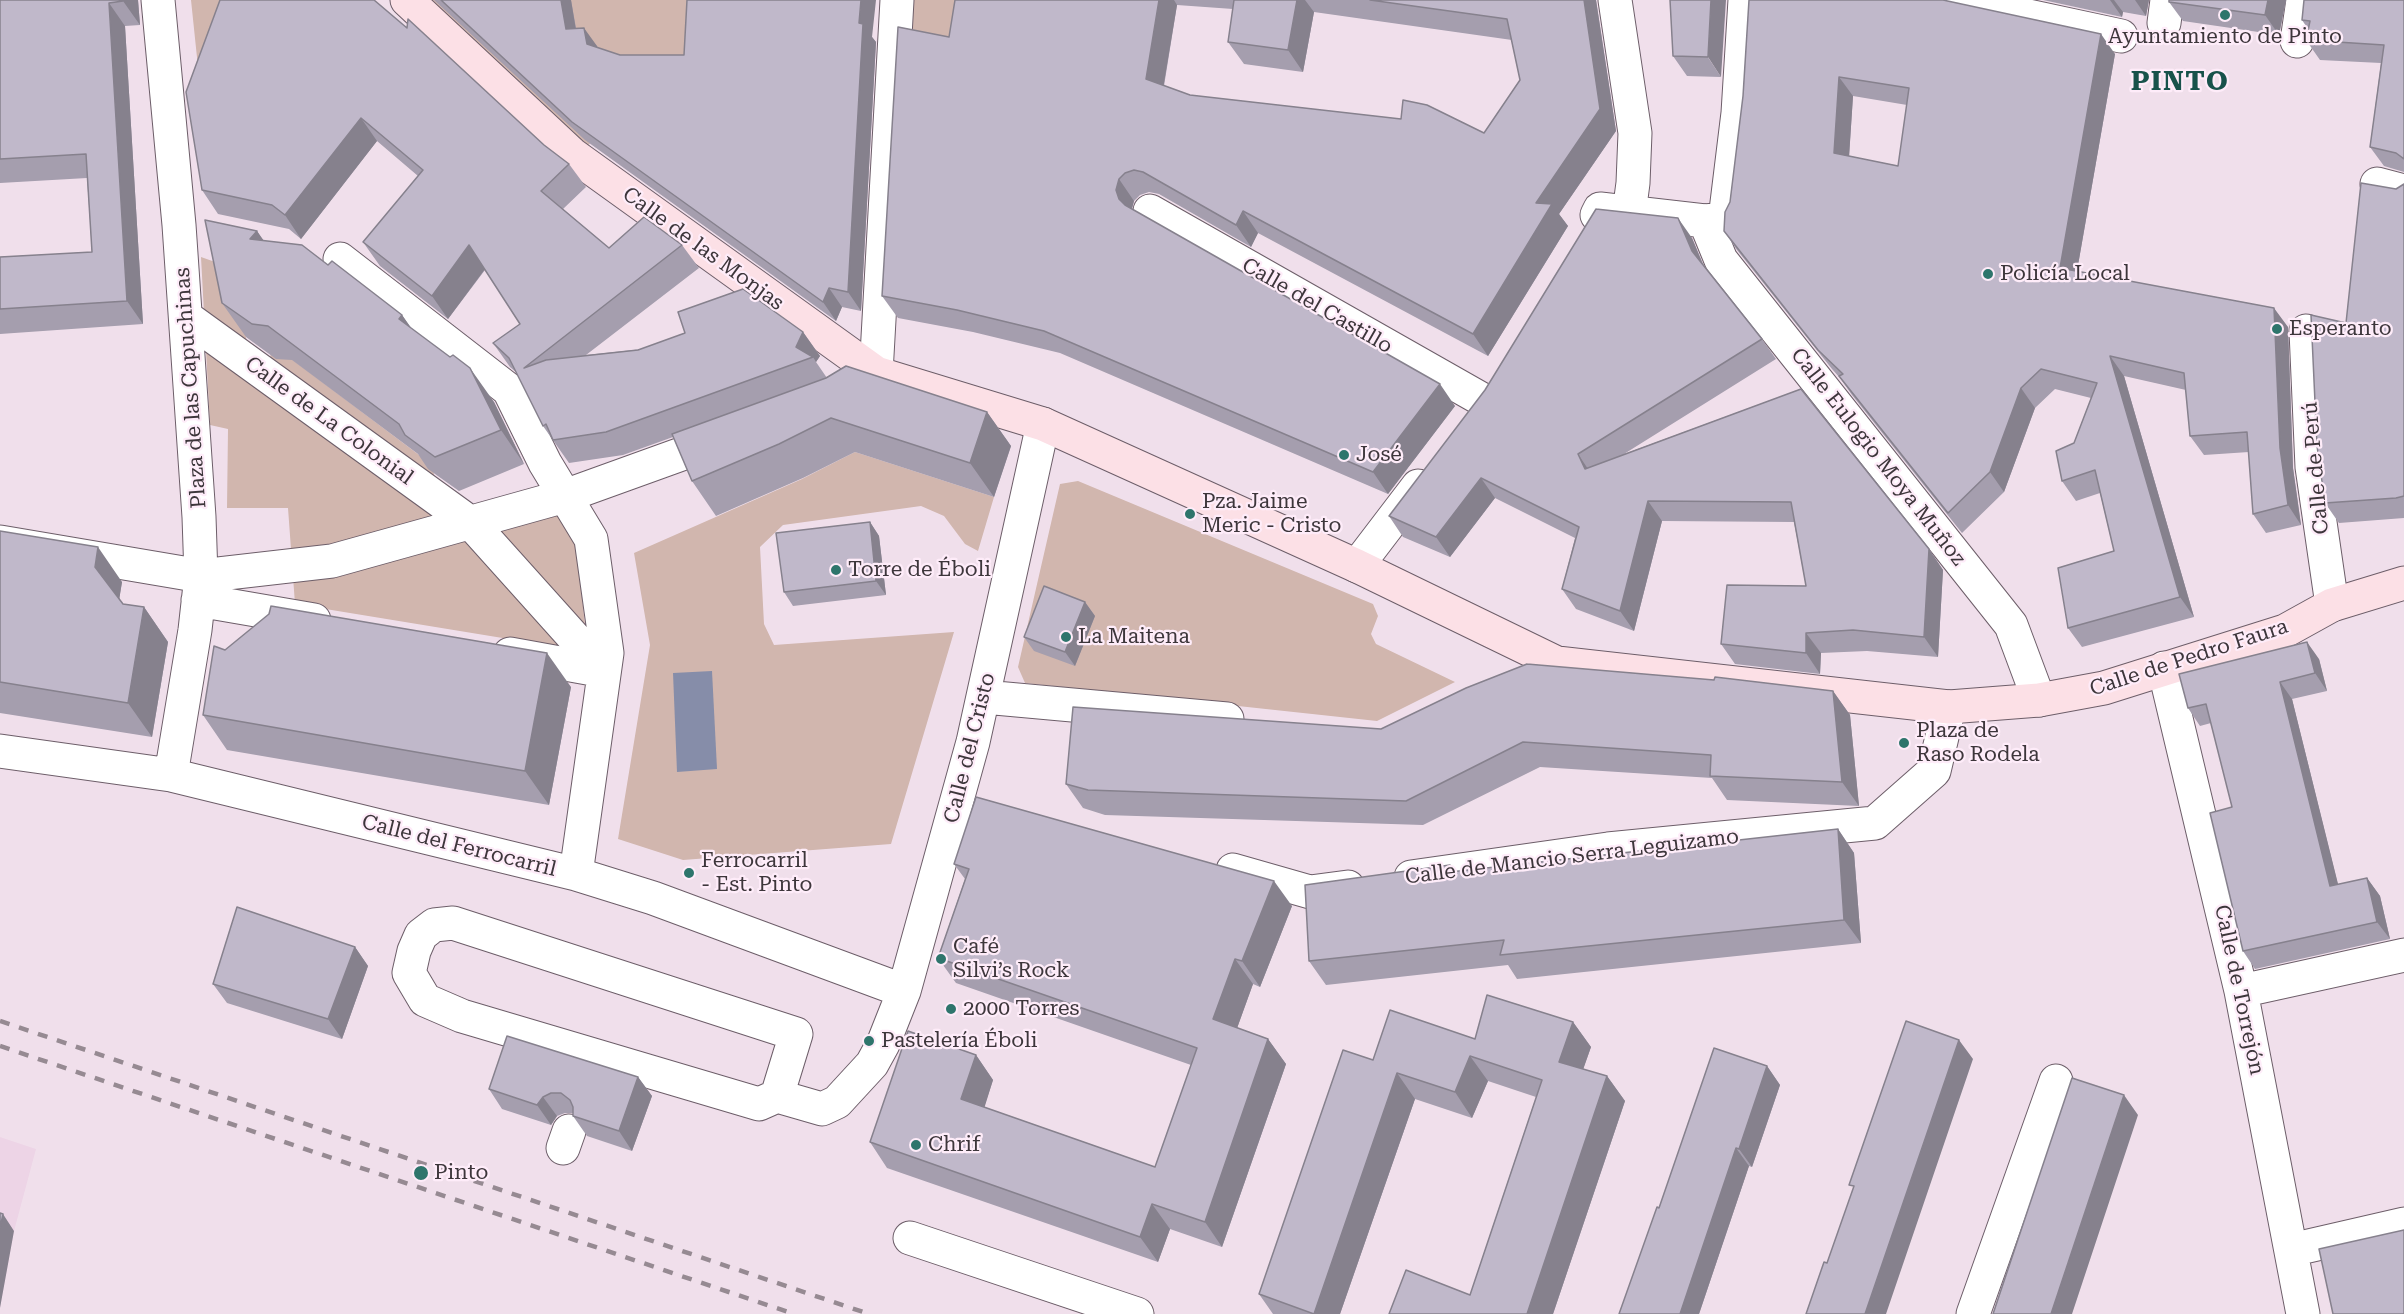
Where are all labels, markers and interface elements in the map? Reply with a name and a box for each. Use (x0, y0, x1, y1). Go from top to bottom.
marker: Ayuntamiento de Pinto (2218, 8, 2232, 22)
place label: Ayuntamiento de Pinto (2108, 24, 2342, 50)
district label: PINTO (2131, 66, 2229, 98)
street label: Calle de las Monjas (617, 182, 789, 316)
street label: Calle del Castillo (1237, 253, 1397, 359)
place label: Policía Local (2000, 261, 2130, 287)
street label: Plaza de las Capuchinas (170, 267, 212, 509)
marker: Policía Local (1981, 267, 1995, 281)
place label: Esperanto (2289, 316, 2392, 342)
marker: Esperanto (2270, 322, 2284, 336)
street label: Calle Eulogio Moya Muñoz (1785, 343, 1971, 571)
street label: Calle de La Colonial (240, 351, 418, 491)
street label: Calle de Perú (2298, 401, 2334, 535)
place label: José (1356, 442, 1402, 468)
marker: José (1337, 448, 1351, 462)
place label: Pza. Jaime Meric - Cristo (1202, 489, 1341, 539)
marker: Pza. Jaime Meric - Cristo (1183, 507, 1197, 521)
place label: Torre de Éboli (848, 557, 991, 583)
marker: Torre de Éboli (829, 563, 843, 577)
street label: Calle de Pedro Faura (2087, 614, 2291, 702)
place label: La Maitena (1078, 624, 1190, 650)
marker: La Maitena (1059, 630, 1073, 644)
street label: Calle del Cristo (939, 670, 1001, 826)
place label: Plaza de Raso Rodela (1916, 718, 2040, 768)
marker: Plaza de Raso Rodela (1897, 736, 1911, 750)
street label: Calle del Ferrocarril (359, 810, 559, 882)
street label: Calle de Mancio Serra Leguizamo (1404, 824, 1740, 890)
place label: Ferrocarril - Est. Pinto (701, 848, 813, 898)
marker: Ferrocarril - Est. Pinto (682, 866, 696, 880)
street label: Calle de Torrejón (2209, 903, 2269, 1077)
place label: Café Silvi’s Rock (953, 934, 1069, 984)
marker: Café Silvi’s Rock (934, 952, 948, 966)
place label: 2000 Torres (963, 996, 1079, 1022)
marker: 2000 Torres (944, 1002, 958, 1016)
place label: Pastelería Éboli (881, 1028, 1037, 1054)
marker: Pastelería Éboli (862, 1034, 876, 1048)
place label: Chrif (928, 1132, 980, 1158)
marker: Chrif (909, 1138, 923, 1152)
place label: Pinto (434, 1160, 488, 1186)
marker: Pinto (412, 1164, 430, 1182)

